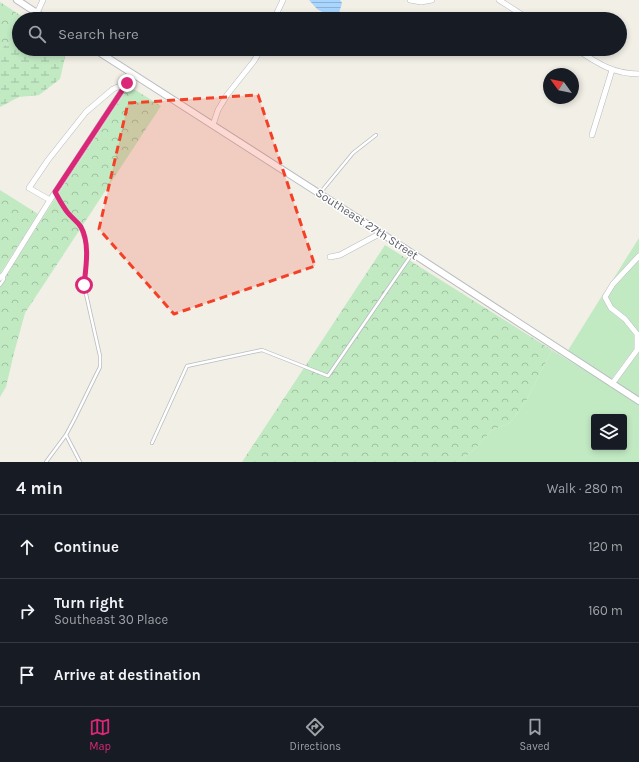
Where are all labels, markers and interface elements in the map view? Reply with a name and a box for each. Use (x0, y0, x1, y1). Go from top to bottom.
search box (12, 12, 627, 56)
icon: search (26, 23, 48, 45)
text: Search here (58, 25, 139, 43)
north arrow (543, 68, 579, 104)
route end (118, 74, 136, 92)
street label: Southeast 27th Street (313, 186, 421, 263)
route start (75, 276, 93, 294)
map controls (591, 414, 627, 450)
button: layers (591, 414, 627, 450)
text: 4 min (16, 478, 63, 498)
text: Walk · 280 m (547, 481, 623, 496)
icon: ahead (16, 536, 38, 558)
text: Continue (54, 538, 119, 556)
text: 120 m (588, 539, 623, 554)
text: Turn right (54, 594, 124, 612)
icon: right (16, 600, 38, 622)
text: 160 m (588, 603, 623, 618)
text: Southeast 30 Place (54, 612, 168, 627)
icon: arrive (16, 664, 38, 686)
text: Arrive at destination (54, 666, 201, 684)
tab: Map (89, 716, 111, 753)
tab: Directions (289, 716, 341, 753)
tab: Saved (519, 716, 550, 753)

